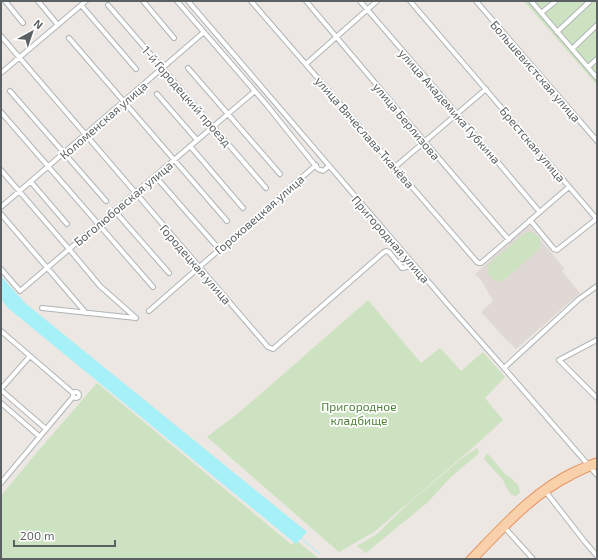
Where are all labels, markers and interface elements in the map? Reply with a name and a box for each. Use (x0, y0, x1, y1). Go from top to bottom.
north arrow (12, 12, 52, 52)
text: N (32, 16, 46, 32)
street label: Большевистская улица (487, 17, 584, 125)
street label: 1-й Городецкий проезд (139, 43, 235, 149)
street label: улица Академика Губкина (396, 46, 504, 167)
street label: улица Вячеслава Ткачёва (312, 73, 417, 191)
street label: Коломенская улица (56, 78, 150, 163)
street label: улица Берлизова (370, 79, 443, 163)
street label: Брестская улица (497, 103, 569, 185)
street label: Боголюбовская улица (71, 158, 176, 249)
street label: Гороховецкая улица (211, 171, 307, 257)
street label: Пригородная улица (348, 192, 433, 286)
street label: Городецкая улица (157, 221, 234, 307)
park label: Пригородное кладбище (321, 399, 397, 427)
scale bar (14, 522, 115, 548)
text: 200 m (20, 528, 54, 542)

